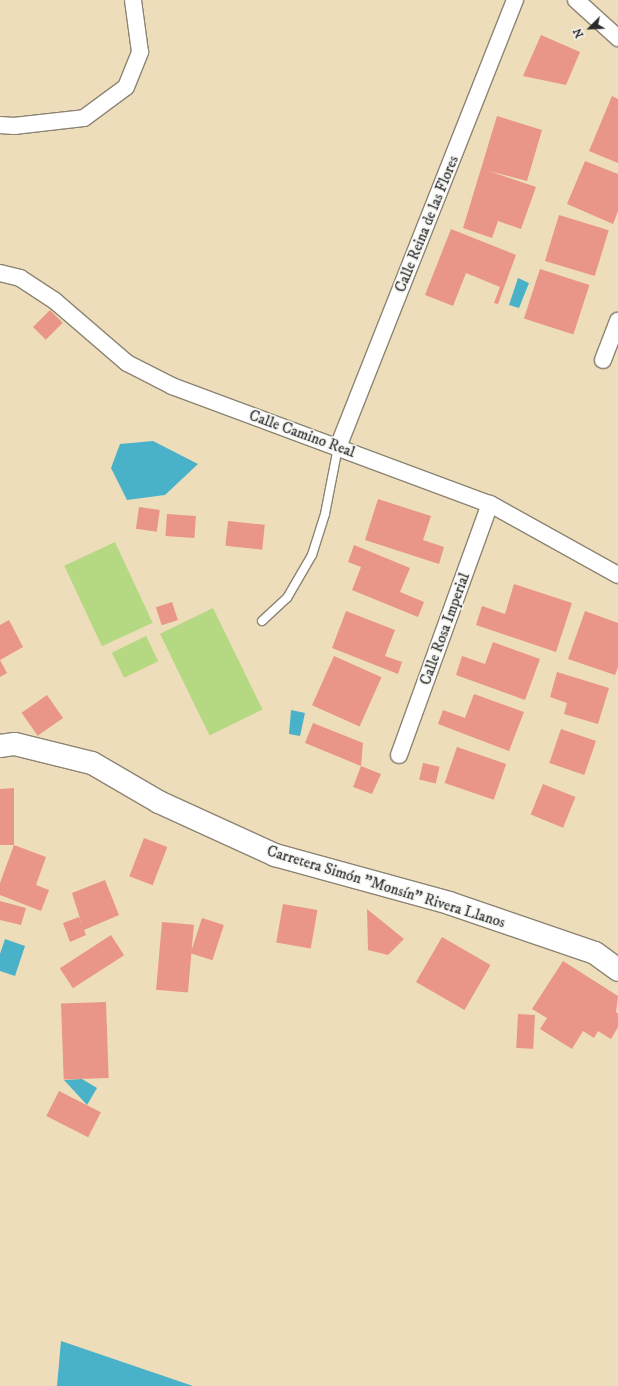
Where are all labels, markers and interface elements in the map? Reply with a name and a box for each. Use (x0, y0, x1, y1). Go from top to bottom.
north arrow (570, 8, 610, 48)
text: N (571, 26, 587, 40)
street label: Calle Reina de las Flores (391, 153, 463, 295)
street label: Calle Camino Real (247, 406, 357, 462)
street label: Calle Rosa Imperial (416, 570, 474, 688)
street label: Carretera Simón "Monsín" Rivera Llanos (265, 842, 507, 932)

